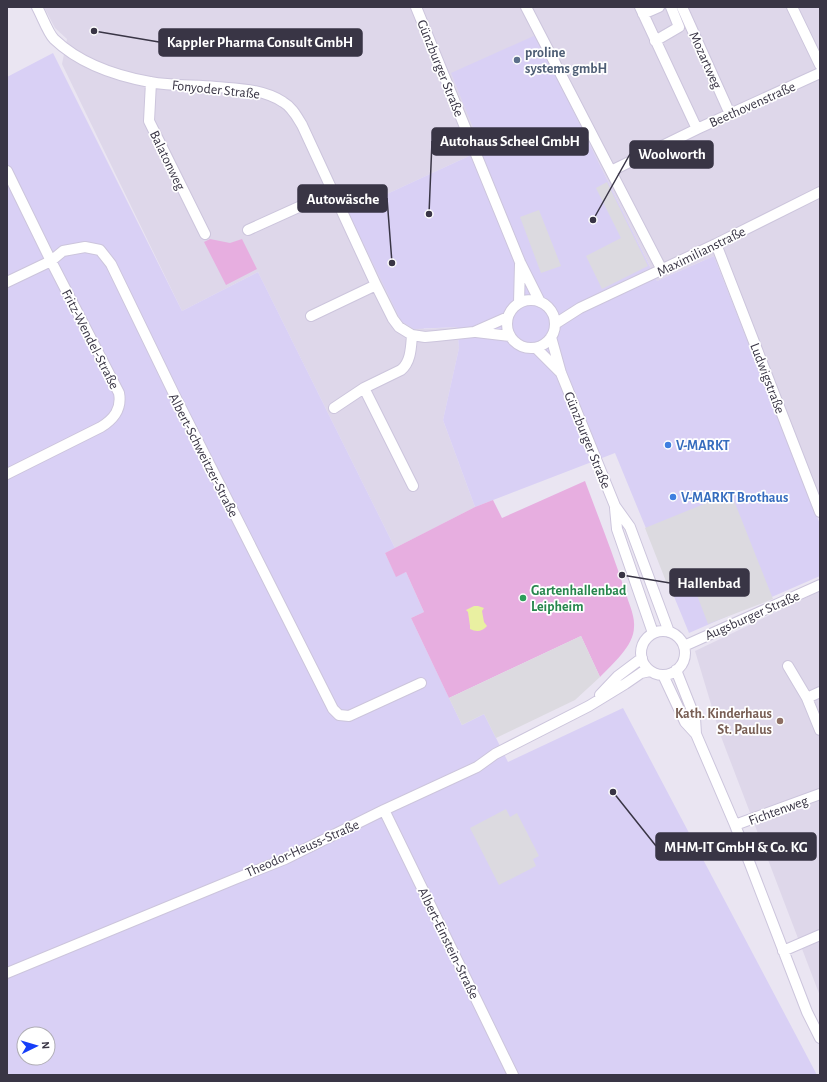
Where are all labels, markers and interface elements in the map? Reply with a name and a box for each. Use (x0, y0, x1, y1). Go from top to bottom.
street label: Günzburger Straße (414, 18, 466, 119)
callout: Kappler Pharma Consult GmbH (159, 29, 362, 56)
street label: Mozartweg (686, 30, 724, 91)
text: Kappler Pharma Consult GmbH (167, 35, 353, 50)
place label: proline systems gmbH (525, 46, 607, 76)
marker: proline systems gmbH (512, 55, 522, 65)
street label: Fonyoder Straße (171, 78, 261, 102)
street label: Beethovenstraße (707, 80, 798, 130)
street label: Balatonweg (147, 128, 188, 193)
callout: Autohaus Scheel GmbH (432, 128, 588, 155)
text: Autohaus Scheel GmbH (440, 134, 580, 149)
callout: Woolworth (630, 141, 713, 168)
text: Woolworth (638, 147, 706, 162)
callout: Autowäsche (298, 185, 387, 212)
text: Autowäsche (307, 192, 379, 207)
street label: Maximilianstraße (655, 224, 748, 279)
street label: Fritz-Wendel-Straße (59, 287, 121, 392)
street label: Ludwigstraße (747, 341, 787, 416)
street label: Günzburger Straße (561, 390, 613, 491)
street label: Albert-Schweitzer-Straße (166, 391, 240, 520)
place label: V-MARKT (676, 439, 730, 453)
marker: V-MARKT (663, 440, 673, 450)
place label: V-MARKT Brothaus (681, 491, 788, 505)
marker: V-MARKT Brothaus (668, 492, 678, 502)
callout: Hallenbad (670, 569, 749, 596)
text: Hallenbad (677, 576, 741, 591)
place label: Gartenhallenbad Leipheim (531, 584, 627, 614)
street label: Augsburger Straße (703, 589, 802, 643)
marker: Gartenhallenbad Leipheim (518, 593, 528, 603)
place label: Kath. Kinderhaus St. Paulus (675, 707, 772, 737)
marker: Kath. Kinderhaus St. Paulus (775, 716, 785, 726)
street label: Fichtenweg (747, 794, 810, 828)
street label: Theodor-Heuss-Straße (243, 818, 361, 880)
callout: MHM-IT GmbH & Co. KG (656, 833, 816, 860)
text: MHM-IT GmbH & Co. KG (664, 840, 808, 855)
street label: Albert-Einstein-Straße (415, 885, 481, 1001)
north arrow (16, 1026, 56, 1066)
text: N (40, 1041, 51, 1049)

